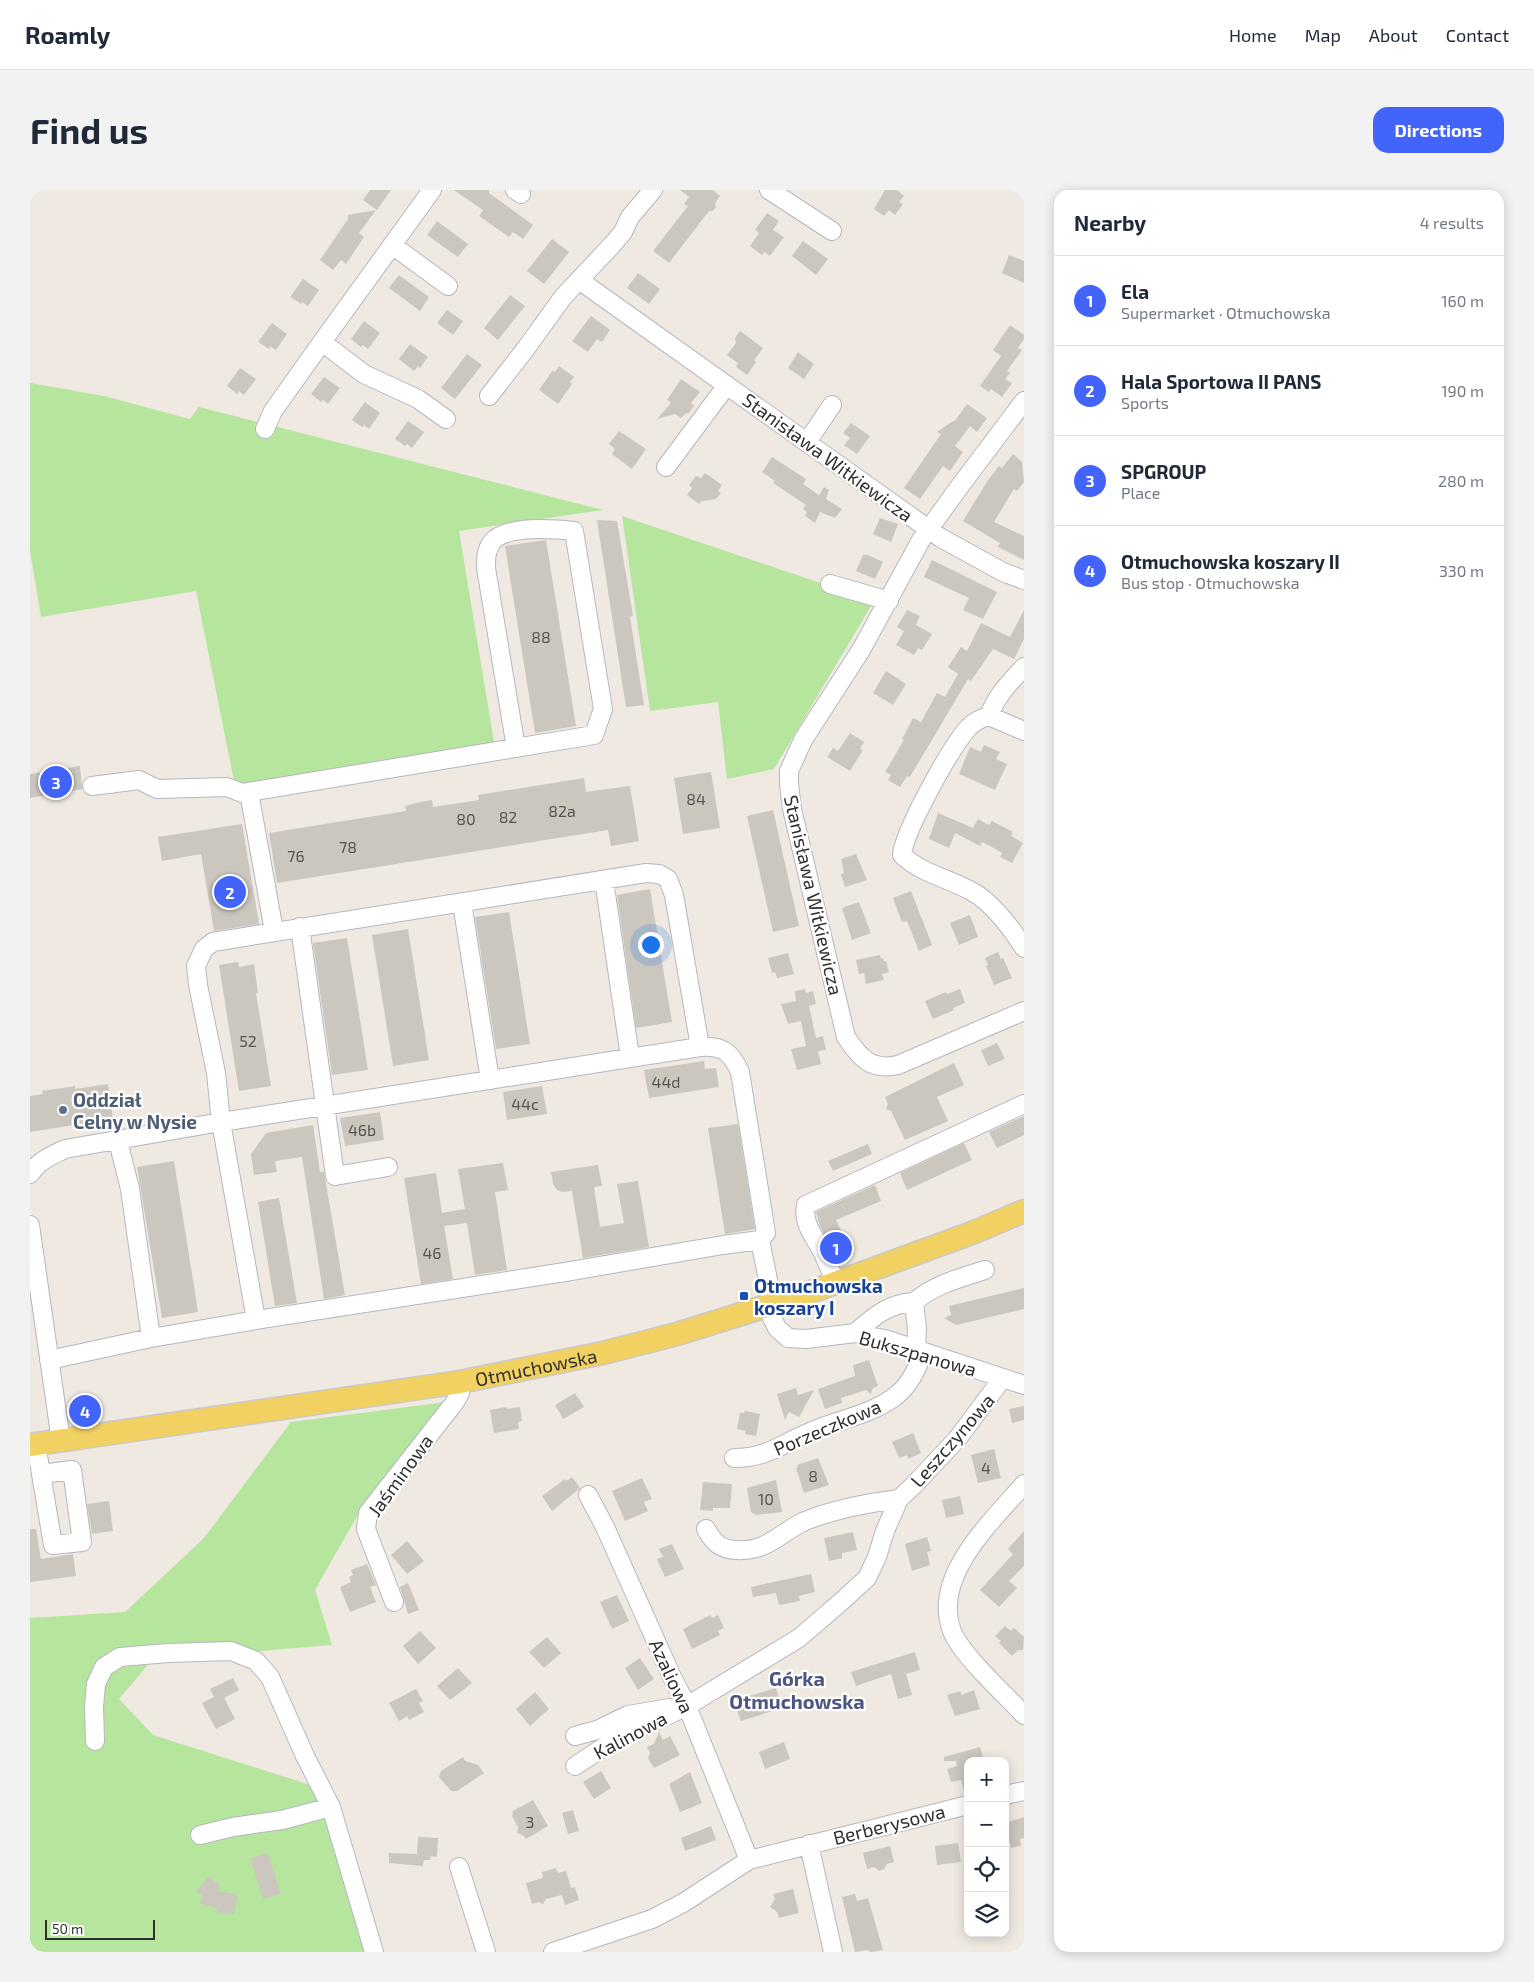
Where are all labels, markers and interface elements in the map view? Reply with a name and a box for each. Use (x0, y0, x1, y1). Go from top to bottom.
text: Roamly (25, 20, 110, 49)
text: Home (1229, 24, 1277, 46)
text: Map (1305, 24, 1341, 46)
text: About (1369, 24, 1418, 46)
text: Contact (1446, 24, 1509, 46)
button: Directions (1373, 107, 1504, 153)
text: Find us (30, 109, 148, 151)
text: Nearby (1074, 210, 1146, 235)
text: 4 results (1420, 213, 1484, 232)
text: Ela (1121, 280, 1149, 303)
text: 1 (1087, 291, 1093, 310)
text: 160 m (1441, 291, 1484, 310)
text: Supermarket · Otmuchowska (1121, 303, 1330, 322)
text: Hala Sportowa II PANS (1121, 370, 1321, 393)
text: 2 (1085, 381, 1095, 400)
text: 190 m (1441, 381, 1484, 400)
street label: Stanisława Witkiewicza (738, 388, 918, 526)
text: Sports (1121, 393, 1169, 412)
text: SPGROUP (1121, 460, 1206, 483)
text: 3 (1085, 471, 1095, 490)
text: 280 m (1438, 471, 1484, 490)
text: Place (1121, 483, 1160, 502)
text: Otmuchowska koszary II (1121, 550, 1340, 573)
text: 4 (1085, 561, 1095, 580)
text: 330 m (1439, 561, 1484, 580)
text: Bus stop · Otmuchowska (1121, 573, 1300, 592)
house number: 88 (531, 627, 551, 646)
pin: 3 (40, 763, 72, 801)
house number: 84 (686, 789, 706, 808)
street label: Stanisława Witkiewicza (780, 793, 848, 997)
house number: 82a (548, 801, 576, 820)
house number: 82 (499, 807, 517, 826)
house number: 80 (456, 809, 476, 828)
house number: 78 (339, 837, 357, 856)
house number: 76 (287, 846, 305, 865)
pin: 2 (214, 873, 246, 911)
your location (638, 932, 664, 958)
house number: 52 (239, 1031, 257, 1050)
house number: 44d (652, 1072, 680, 1091)
place label: Oddział Celny w Nysie (73, 1088, 197, 1134)
house number: 44c (511, 1094, 539, 1113)
marker: Oddział Celny w Nysie (57, 1104, 69, 1116)
house number: 46b (348, 1120, 376, 1139)
pin: 1 (820, 1229, 852, 1267)
house number: 46 (423, 1243, 442, 1262)
place label: Otmuchowska koszary I (754, 1274, 883, 1320)
marker: Otmuchowska koszary I (738, 1290, 750, 1302)
street label: Bukszpanowa (857, 1325, 979, 1381)
street label: Otmuchowska (473, 1343, 599, 1390)
street label: Leszczynowa (905, 1389, 999, 1491)
pin: 4 (69, 1392, 101, 1430)
street label: Porzeczkowa (770, 1394, 884, 1460)
street label: Jaśminowa (363, 1430, 437, 1520)
house number: 4 (981, 1458, 991, 1477)
house number: 8 (808, 1466, 818, 1485)
house number: 10 (758, 1489, 774, 1508)
street label: Azaliowa (645, 1635, 699, 1717)
district label: Górka Otmuchowska (729, 1666, 865, 1713)
street label: Kalinowa (589, 1706, 671, 1764)
map controls (964, 1757, 1009, 1937)
button: + (964, 1757, 1009, 1802)
street label: Berberysowa (831, 1799, 947, 1849)
button: − (964, 1802, 1009, 1847)
house number: 3 (526, 1812, 534, 1831)
button: locate (964, 1847, 1009, 1892)
button: layers (964, 1892, 1009, 1937)
scale bar (45, 1917, 155, 1940)
text: 50 m (52, 1920, 83, 1937)

